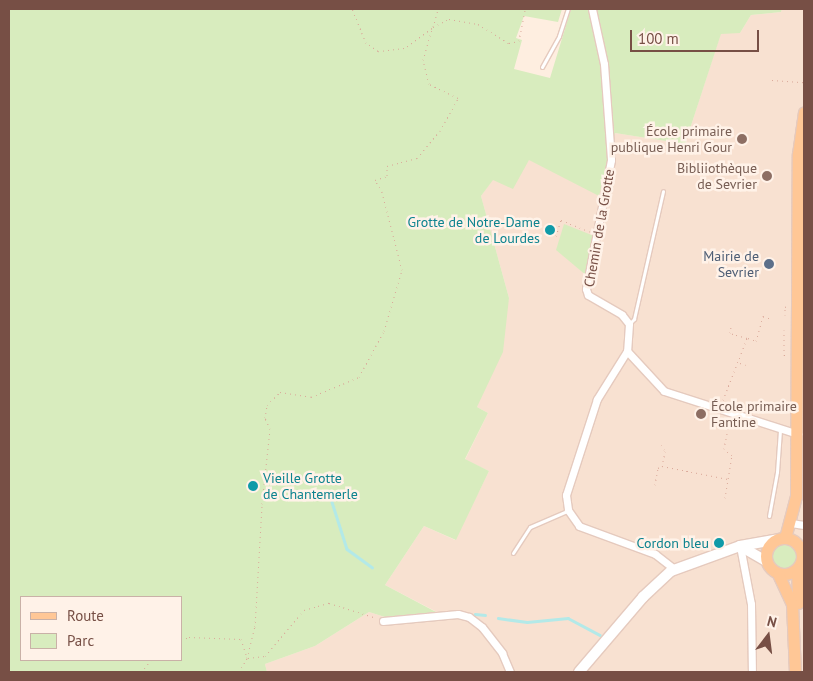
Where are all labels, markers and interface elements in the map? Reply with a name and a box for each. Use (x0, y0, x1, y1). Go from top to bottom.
scale bar (633, 20, 762, 52)
text: 100 m (638, 29, 679, 48)
place label: École primaire publique Henri Gour (611, 123, 732, 156)
marker: École primaire publique Henri Gour (736, 133, 748, 145)
place label: Bibliiothèque de Sevrier (677, 160, 757, 192)
street label: Chemin de la Grotte (580, 168, 618, 288)
marker: Bibliiothèque de Sevrier (761, 170, 773, 182)
place label: Grotte de Notre-Dame de Lourdes (407, 214, 540, 246)
marker: Grotte de Notre-Dame de Lourdes (544, 224, 556, 236)
place label: Mairie de Sevrier (703, 248, 759, 280)
marker: Mairie de Sevrier (763, 258, 775, 270)
place label: École primaire Fantine (711, 398, 797, 431)
marker: École primaire Fantine (695, 408, 707, 420)
place label: Vieille Grotte de Chantemerle (263, 470, 358, 502)
marker: Vieille Grotte de Chantemerle (247, 480, 259, 492)
place label: Cordon bleu (636, 535, 709, 551)
marker: Cordon bleu (713, 537, 725, 549)
legend (20, 596, 182, 661)
text: Route (67, 606, 104, 625)
north arrow (743, 611, 793, 661)
text: N (765, 612, 779, 631)
text: Parc (67, 631, 94, 650)

